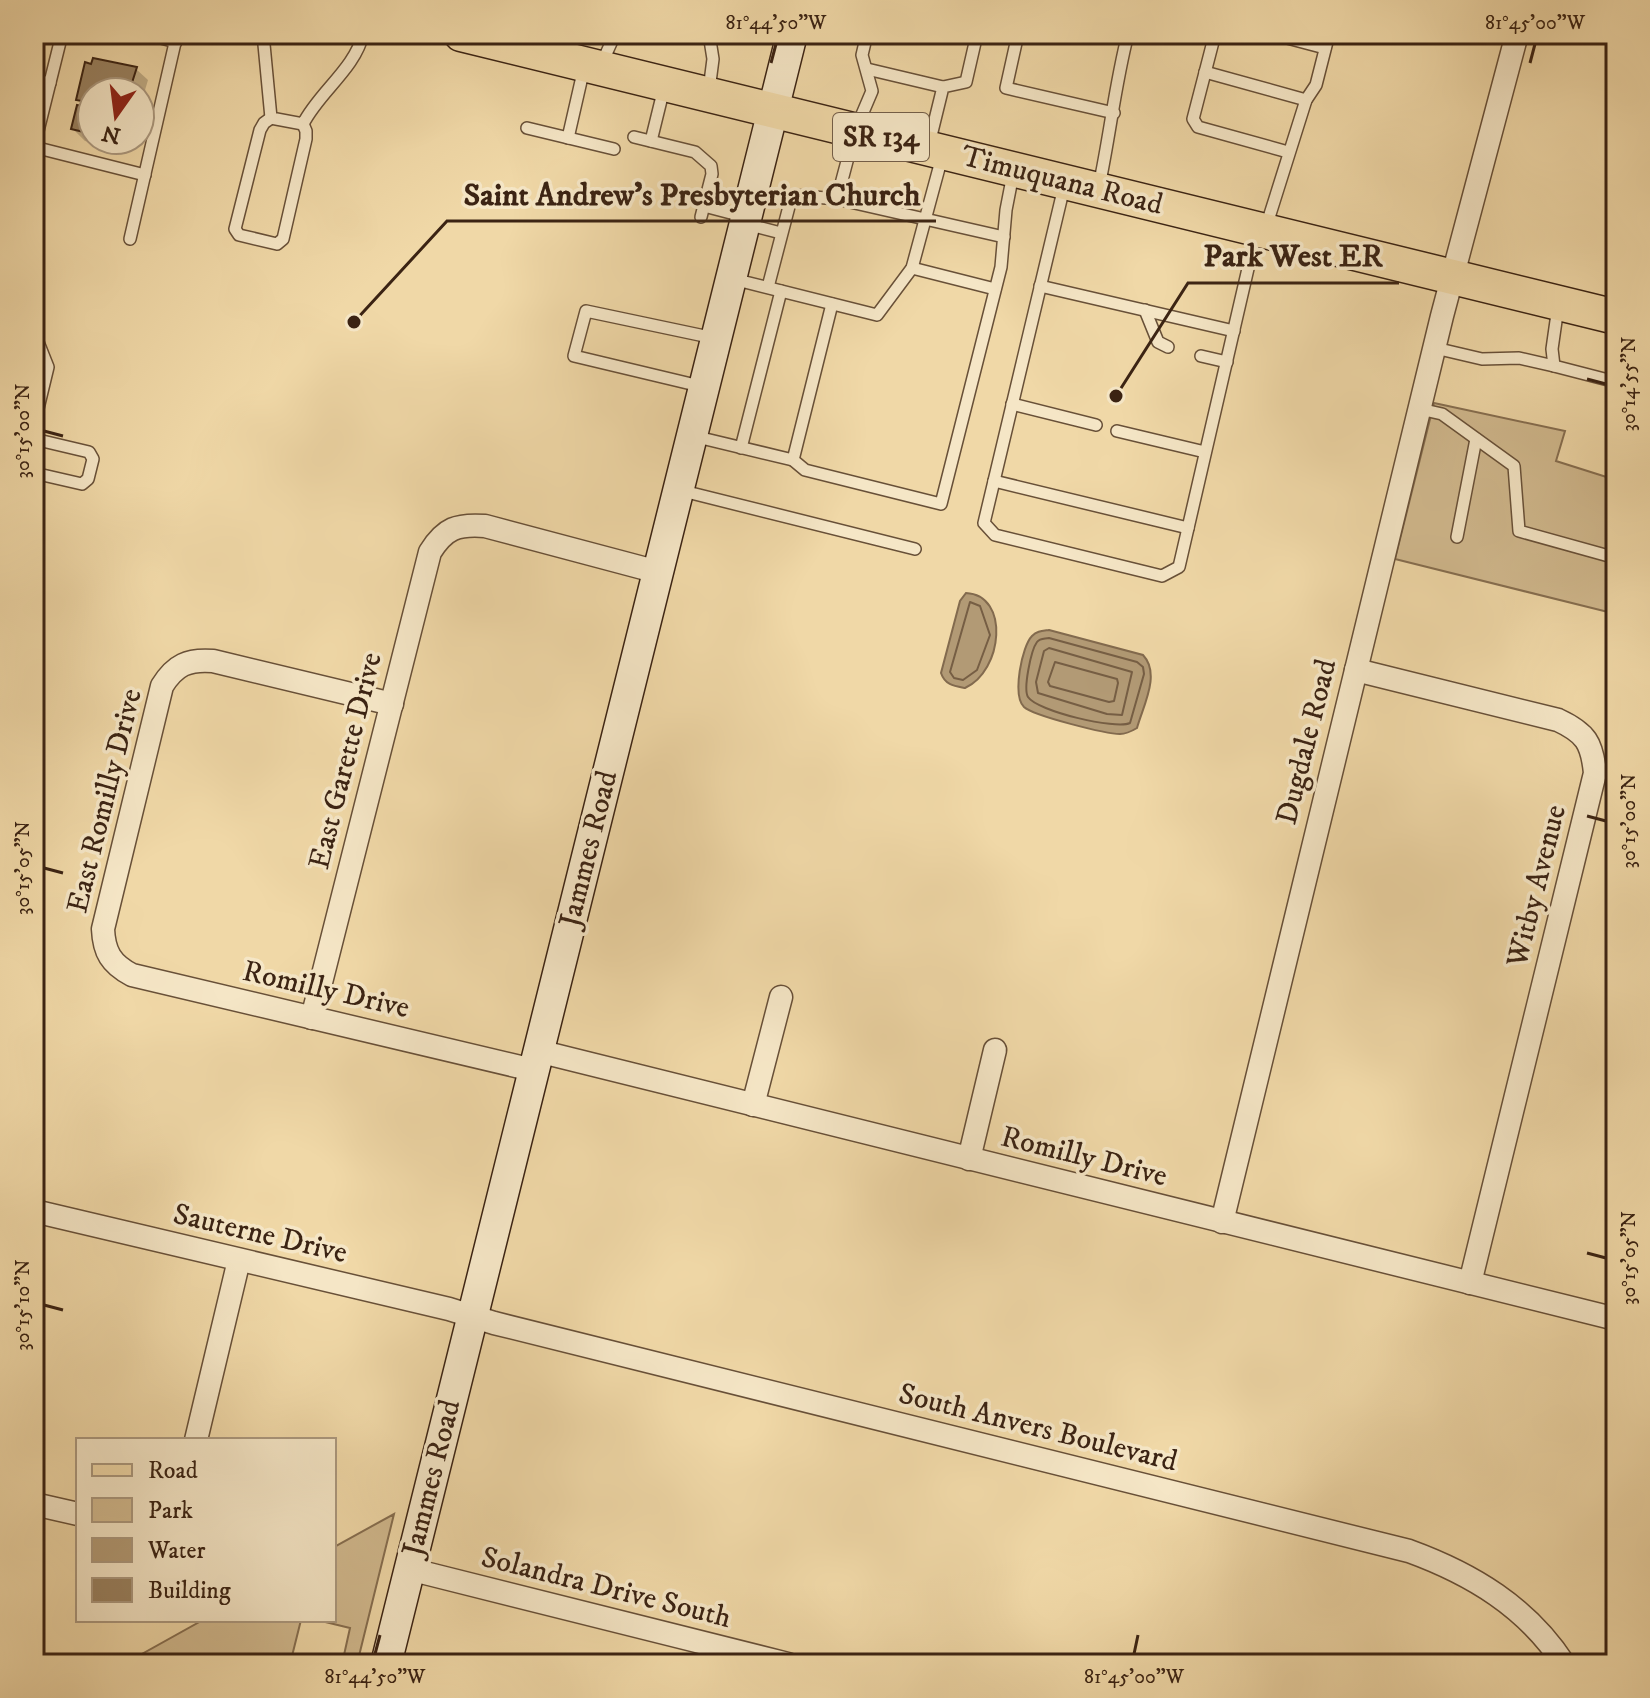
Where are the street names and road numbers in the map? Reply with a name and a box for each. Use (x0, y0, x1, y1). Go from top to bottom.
road number: SR 134 (833, 113, 929, 161)
street label: Timuquana Road (957, 138, 1167, 224)
street label: East Garette Drive (301, 649, 391, 873)
street label: Dugdale Road (1269, 655, 1345, 828)
street label: East Romilly Drive (59, 685, 151, 917)
street label: Jammes Road (551, 767, 626, 934)
street label: Witby Avenue (1499, 801, 1575, 972)
street label: Romilly Drive (239, 953, 413, 1027)
street label: Romilly Drive (997, 1119, 1171, 1195)
street label: Sauterne Drive (169, 1196, 351, 1272)
street label: South Anvers Boulevard (895, 1375, 1181, 1481)
street label: Jammes Road (394, 1396, 469, 1563)
street label: Solandra Drive South (477, 1539, 735, 1637)

